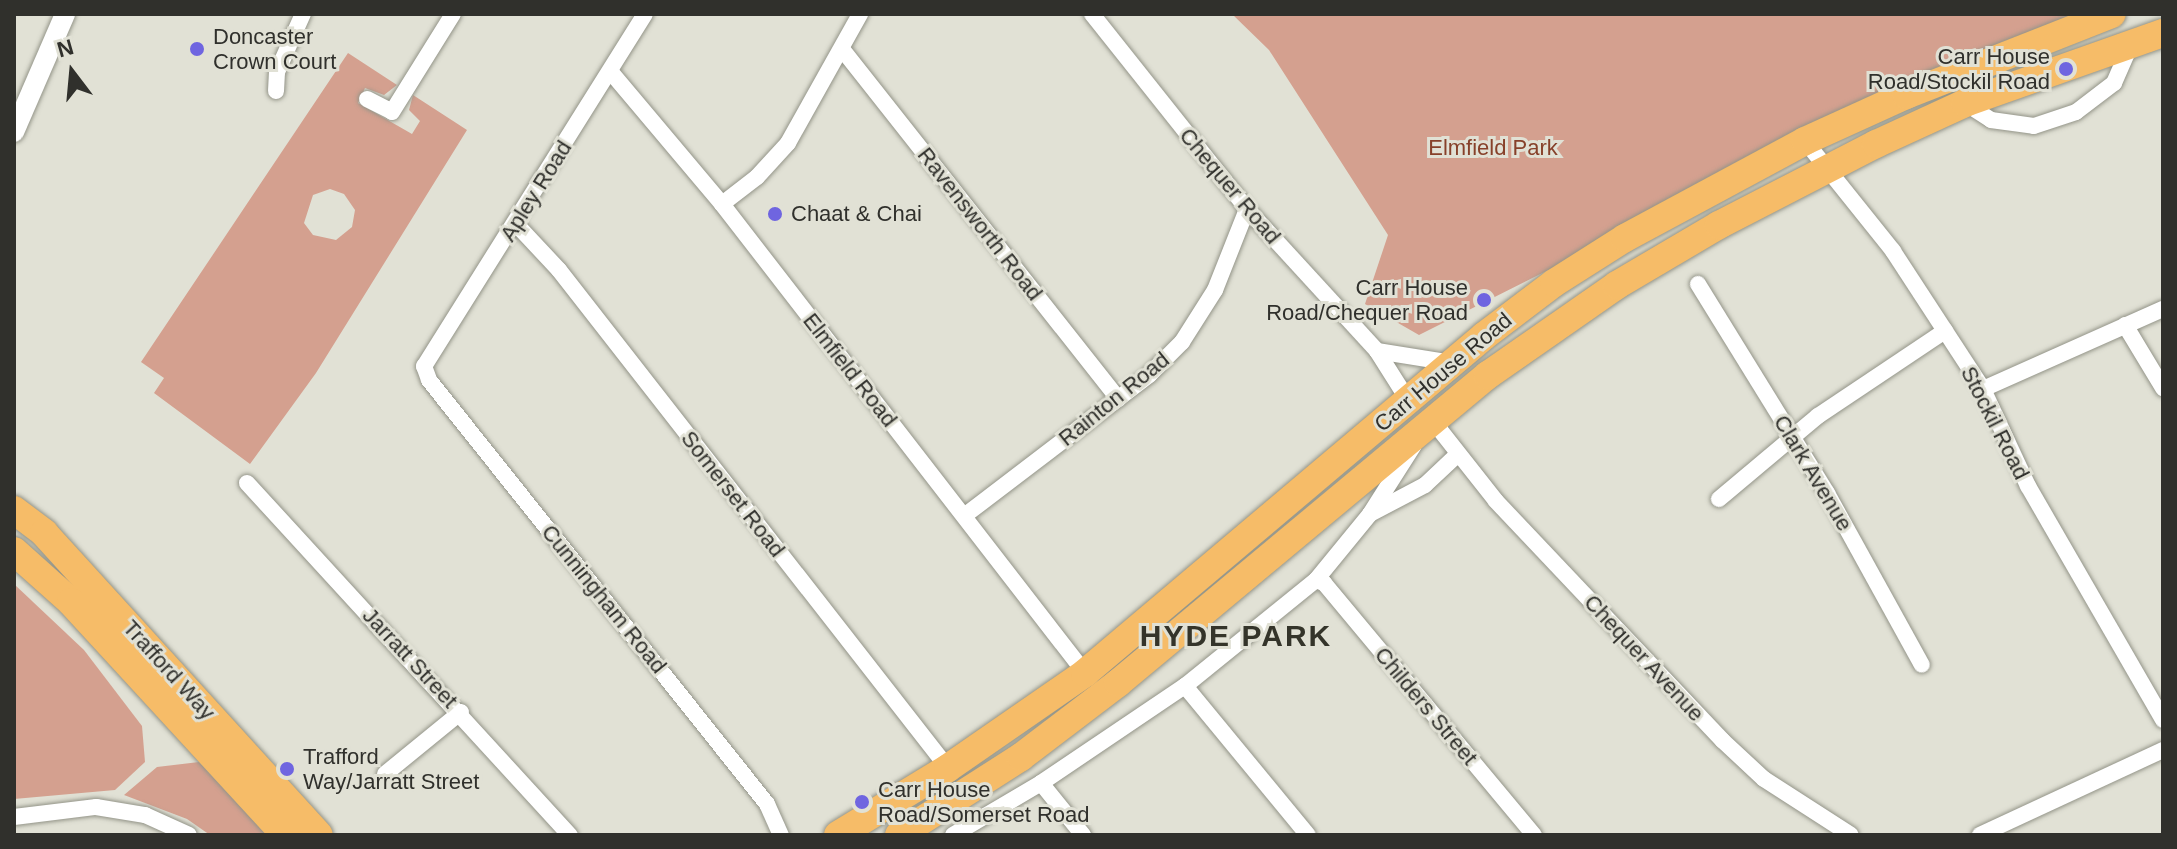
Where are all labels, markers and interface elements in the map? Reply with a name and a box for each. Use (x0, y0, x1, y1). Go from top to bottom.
place label: Doncaster Crown Court (213, 23, 336, 74)
north arrow (32, 32, 112, 112)
text: N (54, 34, 76, 63)
marker: Doncaster Crown Court (188, 40, 206, 58)
place label: Carr House Road/Stockil Road (1868, 43, 2050, 94)
marker: Carr House Road/Stockil Road (2057, 60, 2075, 78)
street label: Chequer Road (1174, 123, 1286, 249)
park label: Elmfield Park (1428, 135, 1558, 161)
street label: Apley Road (495, 136, 577, 246)
street label: Ravensworth Road (912, 142, 1048, 306)
place label: Chaat & Chai (791, 201, 922, 227)
marker: Chaat & Chai (766, 205, 784, 223)
place label: Carr House Road/Chequer Road (1266, 274, 1468, 326)
marker: Carr House Road/Chequer Road (1475, 291, 1493, 309)
street label: Carr House Road (1369, 307, 1517, 437)
street label: Elmfield Road (797, 308, 903, 432)
street label: Rainton Road (1053, 346, 1175, 452)
street label: Stockil Road (1955, 362, 2035, 484)
street label: Clark Avenue (1768, 410, 1858, 536)
street label: Somerset Road (676, 426, 790, 562)
street label: Cunningham Road (536, 519, 672, 679)
street label: Chequer Avenue (1578, 589, 1710, 727)
street label: Jarratt Street (357, 602, 463, 714)
street label: Trafford Way (117, 615, 221, 725)
district label: HYDE PARK (1140, 618, 1332, 654)
street label: Childers Street (1369, 642, 1483, 770)
place label: Trafford Way/Jarratt Street (303, 743, 479, 794)
marker: Trafford Way/Jarratt Street (278, 760, 296, 778)
place label: Carr House Road/Somerset Road (878, 776, 1090, 828)
marker: Carr House Road/Somerset Road (853, 793, 871, 811)

